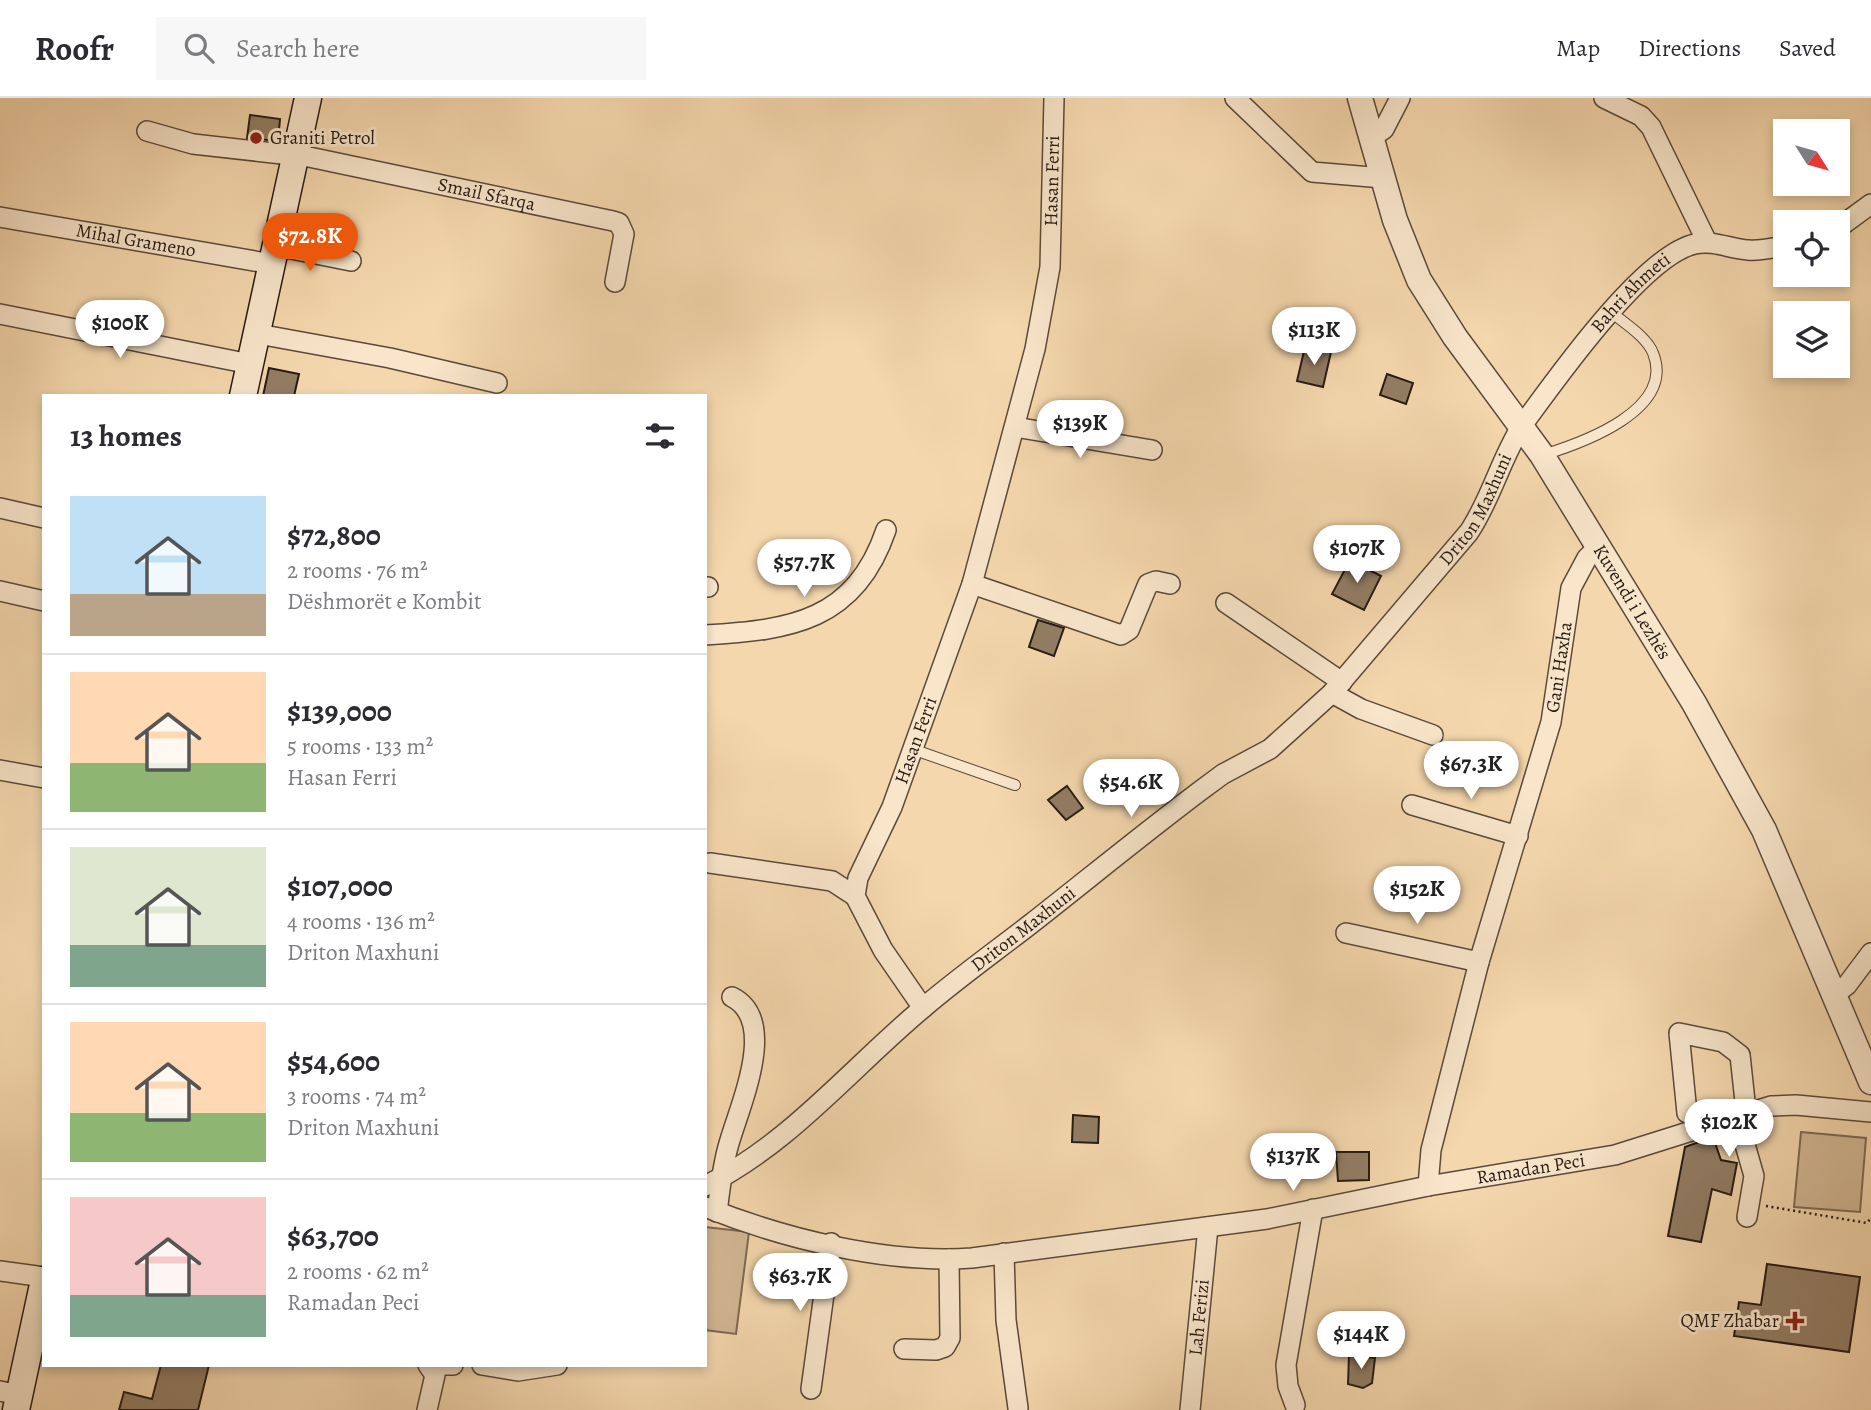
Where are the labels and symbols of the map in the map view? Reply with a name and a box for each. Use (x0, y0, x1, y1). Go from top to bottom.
north arrow (1773, 119, 1850, 196)
place label: Graniti Petrol (270, 125, 375, 151)
marker: Graniti Petrol (248, 130, 264, 146)
street label: Hasan Ferri (1038, 135, 1066, 227)
street label: Smail Sfarqa (435, 171, 538, 217)
pin: $72.8K (253, 214, 367, 273)
street label: Mihal Grameno (74, 217, 198, 264)
street label: Bahri Ahmeti (1585, 246, 1676, 338)
pin: $100K (71, 300, 169, 360)
pin: $113K (1265, 308, 1363, 367)
pin: $139K (1031, 400, 1129, 460)
street label: Driton Maxhuni (1433, 449, 1518, 571)
pin: $107K (1308, 526, 1406, 585)
pin: $57.7K (747, 540, 861, 599)
street label: Kuvendi i Lezhës (1587, 540, 1677, 664)
street label: Gani Haxha (1540, 620, 1579, 715)
street label: Hasan Ferri (888, 693, 943, 788)
pin: $67.3K (1414, 742, 1528, 801)
pin: $54.6K (1074, 760, 1188, 819)
pin: $152K (1368, 866, 1466, 926)
street label: Driton Maxhuni (966, 880, 1081, 978)
pin: $102K (1680, 1100, 1778, 1159)
pin: $137K (1244, 1134, 1342, 1193)
street label: Ramadan Peci (1475, 1147, 1587, 1191)
pin: $63.7K (743, 1254, 857, 1313)
street label: Lah Ferizi (1182, 1278, 1216, 1357)
place label: QMF Zhabar (1681, 1308, 1779, 1334)
marker: QMF Zhabar (1785, 1311, 1805, 1331)
pin: $144K (1312, 1312, 1410, 1371)

